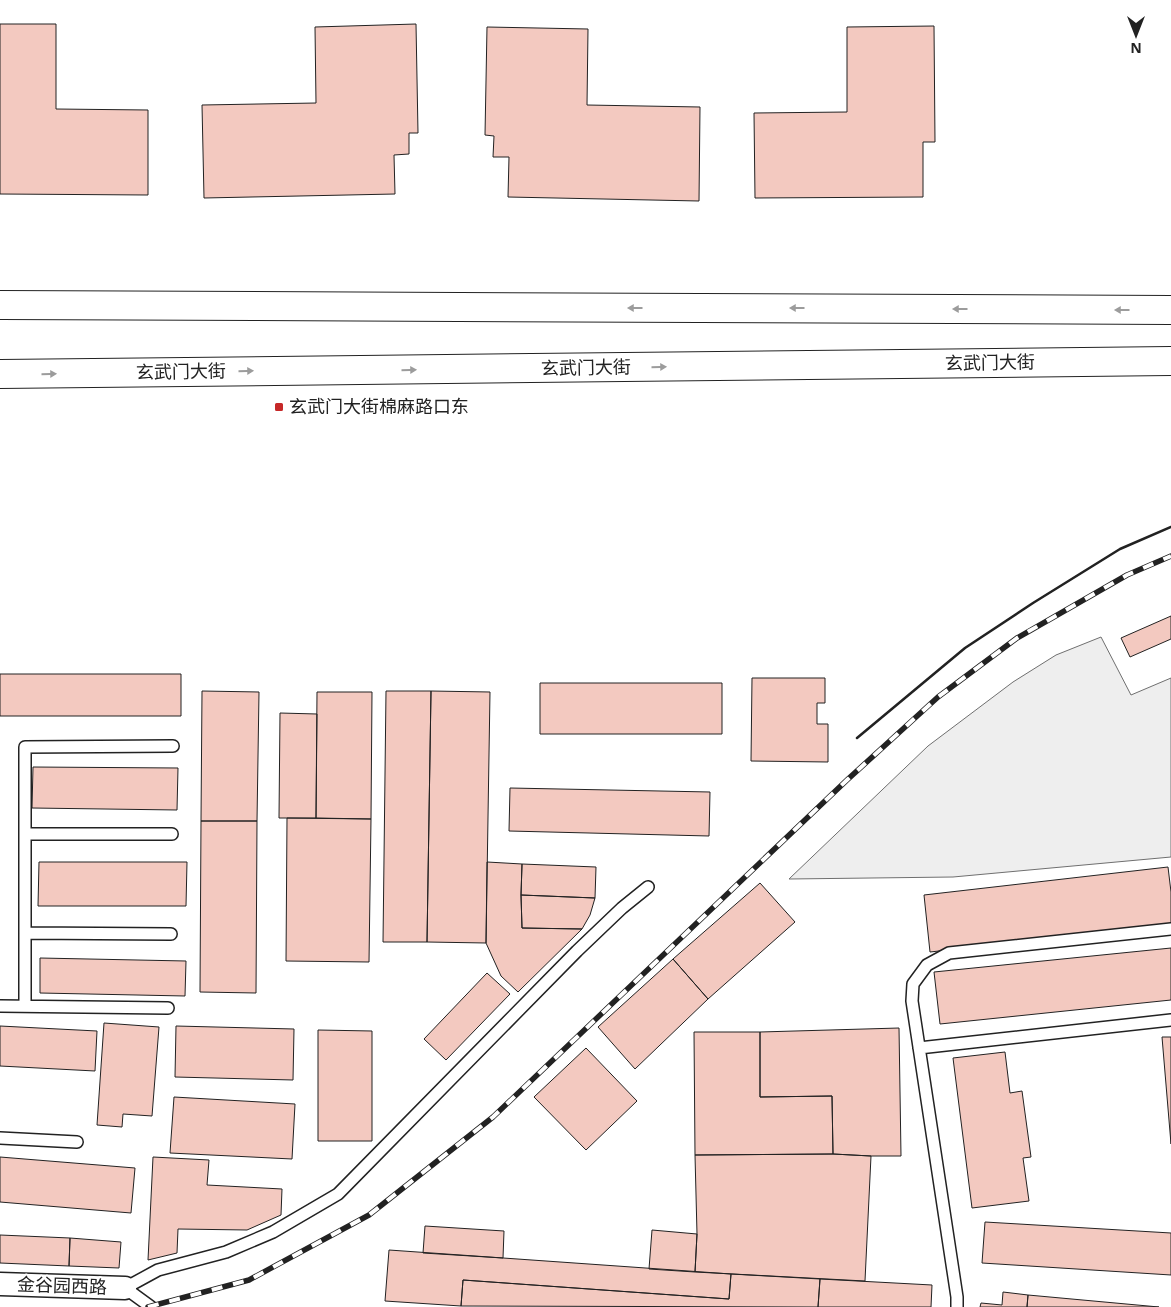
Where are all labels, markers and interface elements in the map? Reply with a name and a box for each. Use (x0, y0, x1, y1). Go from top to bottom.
north arrow (1111, 10, 1161, 60)
text: N (1130, 39, 1142, 58)
one-way arrow (627, 304, 643, 312)
one-way arrow (789, 304, 805, 312)
one-way arrow (952, 305, 968, 313)
one-way arrow (1114, 306, 1130, 314)
street label: 玄武门大街 (945, 349, 1035, 375)
street label: 玄武门大街 (541, 354, 631, 380)
street label: 玄武门大街 (136, 358, 226, 384)
one-way arrow (651, 363, 667, 371)
one-way arrow (401, 366, 417, 374)
one-way arrow (238, 367, 254, 375)
one-way arrow (41, 370, 57, 378)
place label: 玄武门大街棉麻路口东 (289, 394, 469, 418)
marker: 玄武门大街棉麻路口东 (273, 401, 285, 413)
street label: 金谷园西路 (17, 1271, 107, 1299)

